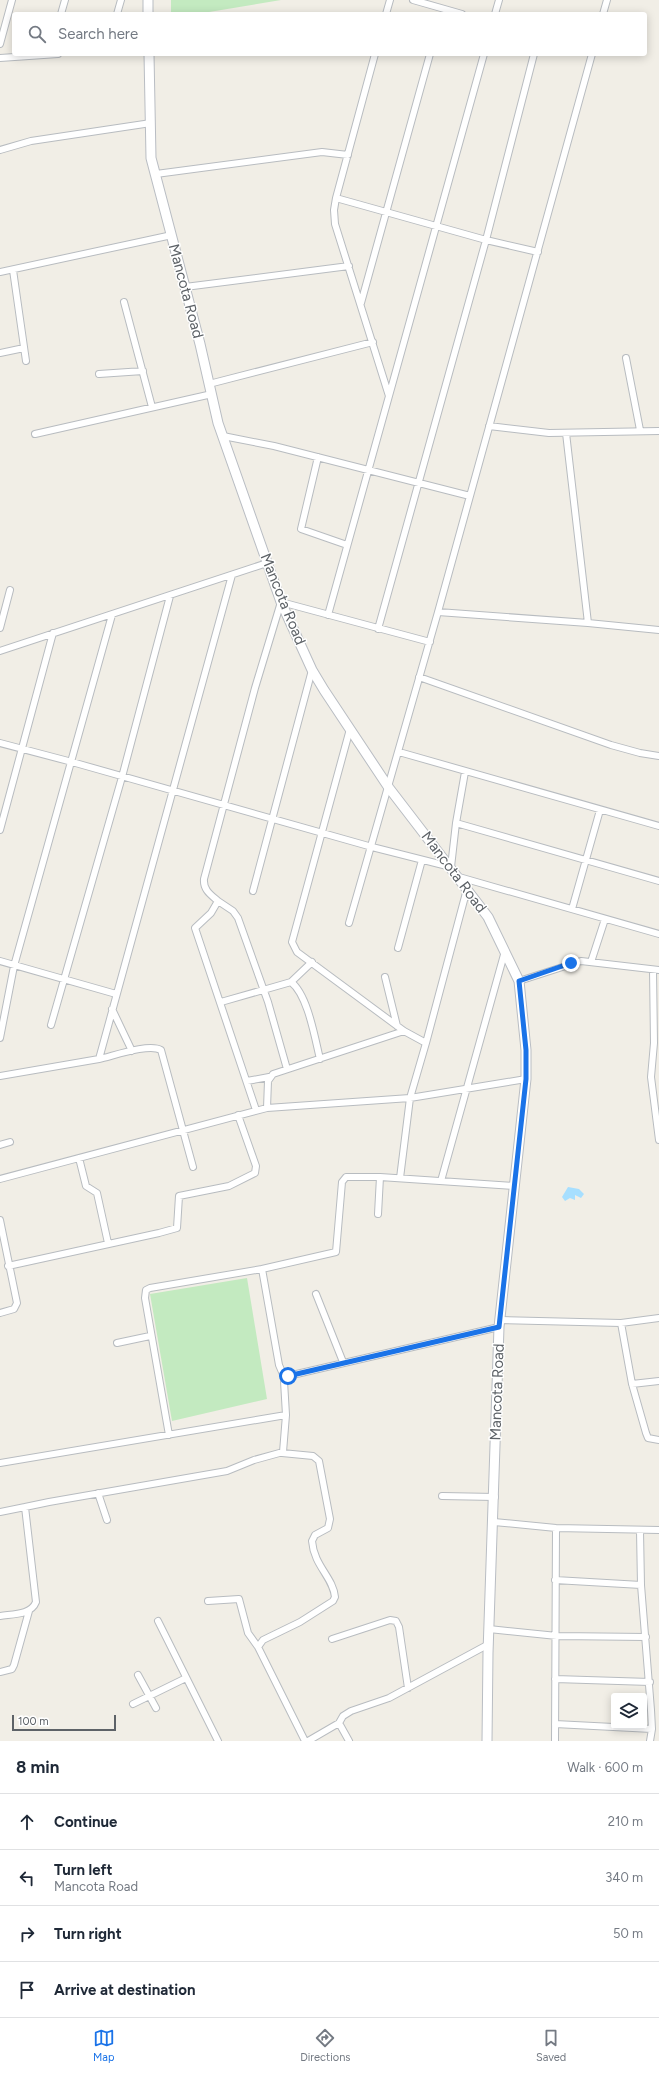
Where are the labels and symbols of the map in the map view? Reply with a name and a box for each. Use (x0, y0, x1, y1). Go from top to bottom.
street label: Mancota Road (165, 242, 207, 340)
street label: Mancota Road (256, 551, 310, 647)
street label: Mancota Road (418, 828, 490, 916)
route end (562, 954, 580, 972)
street label: Mancota Road (486, 1343, 508, 1441)
route start (279, 1367, 297, 1385)
scale bar (12, 1713, 116, 1732)

